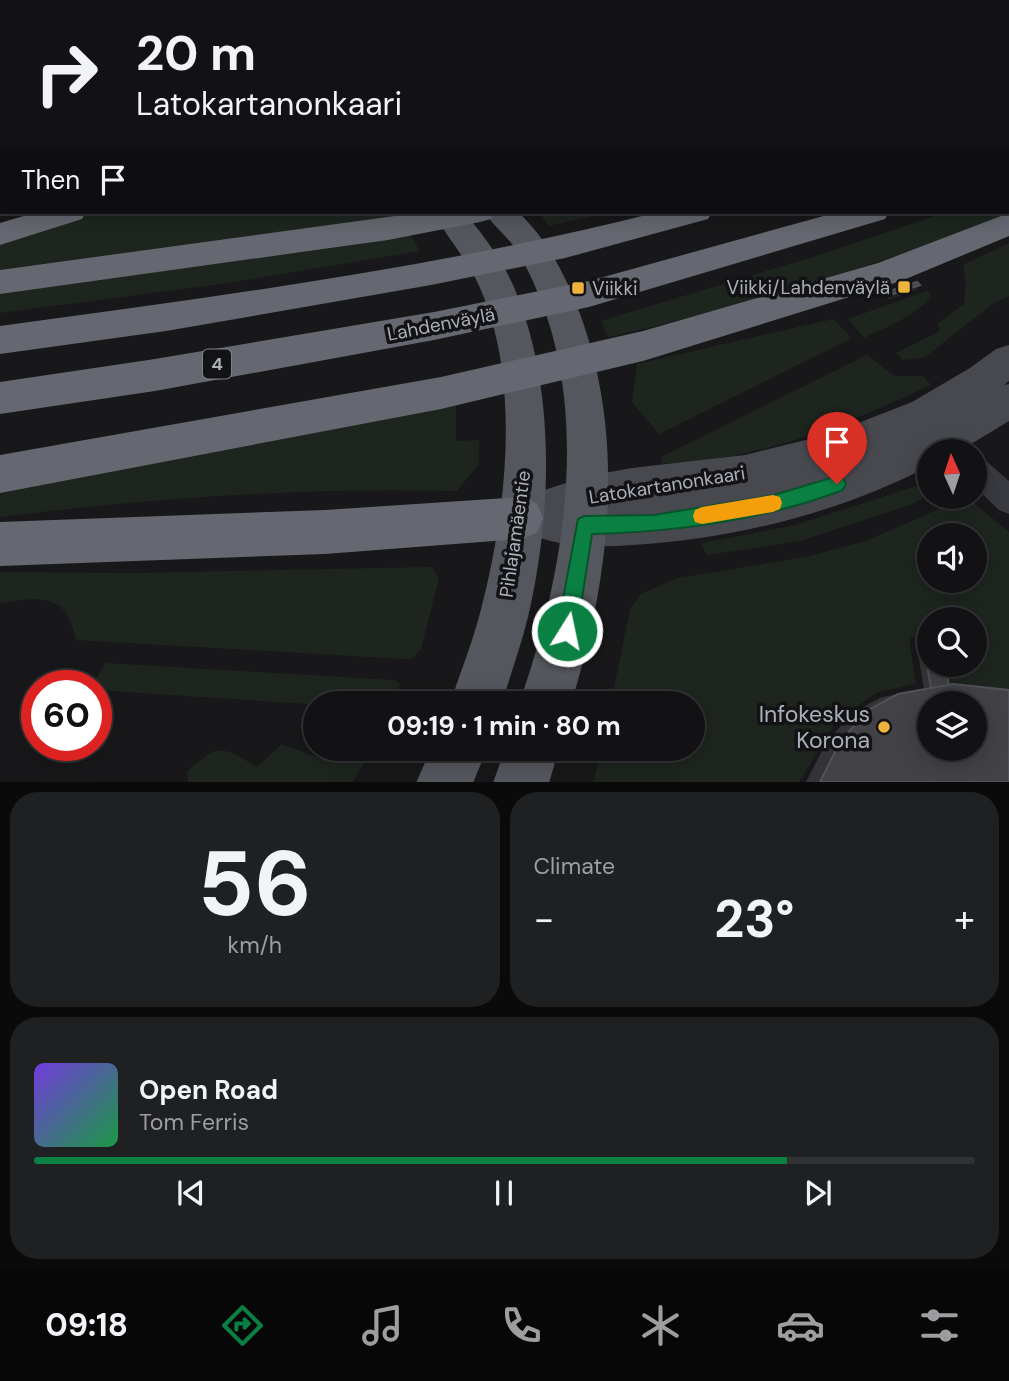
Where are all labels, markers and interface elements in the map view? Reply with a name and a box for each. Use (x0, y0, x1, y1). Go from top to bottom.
text: 20 m (136, 21, 256, 85)
icon: right (21, 28, 112, 119)
text: Latokartanonkaari (136, 83, 402, 125)
icon: arrive (94, 161, 132, 199)
text: Then (21, 163, 80, 197)
place label: Viikki/Lahdenväylä (727, 275, 890, 300)
place label: Viikki (592, 276, 638, 301)
marker: Viikki/Lahdenväylä (896, 279, 912, 295)
marker: Viikki (570, 280, 586, 296)
street label: Lahdenväylä (385, 301, 497, 347)
road number: 4 (203, 350, 231, 378)
pin (807, 412, 867, 484)
icon: arrive (818, 423, 856, 461)
north arrow (917, 439, 987, 509)
map controls (917, 439, 987, 761)
street label: Latokartanonkaari (587, 460, 747, 510)
street label: Pihlajamäentie (494, 469, 536, 599)
button: sound (917, 523, 987, 593)
position arrow (530, 594, 604, 668)
button: search (917, 607, 987, 677)
speed limit sign: 60 (21, 670, 112, 761)
button: layers (917, 691, 987, 761)
place label: Infokeskus Korona (759, 699, 870, 755)
text: 09:19 · 1 min · 80 m (387, 709, 621, 743)
marker: Infokeskus Korona (876, 719, 892, 735)
text: 56 (198, 825, 312, 943)
text: Climate (534, 851, 615, 881)
text: 23° (714, 885, 794, 953)
text: − (534, 894, 554, 944)
text: + (954, 894, 975, 944)
text: km/h (228, 930, 282, 960)
text: Open Road (139, 1073, 278, 1107)
text: Tom Ferris (139, 1107, 249, 1137)
icon: previous (172, 1174, 210, 1212)
icon: pause (485, 1174, 523, 1212)
icon: next (799, 1174, 837, 1212)
icon: directions (218, 1301, 267, 1350)
icon: music (358, 1301, 407, 1350)
icon: phone (497, 1301, 546, 1350)
icon: climate (636, 1301, 685, 1350)
icon: car (776, 1301, 825, 1350)
icon: filters (915, 1301, 964, 1350)
text: 09:18 (45, 1304, 128, 1346)

